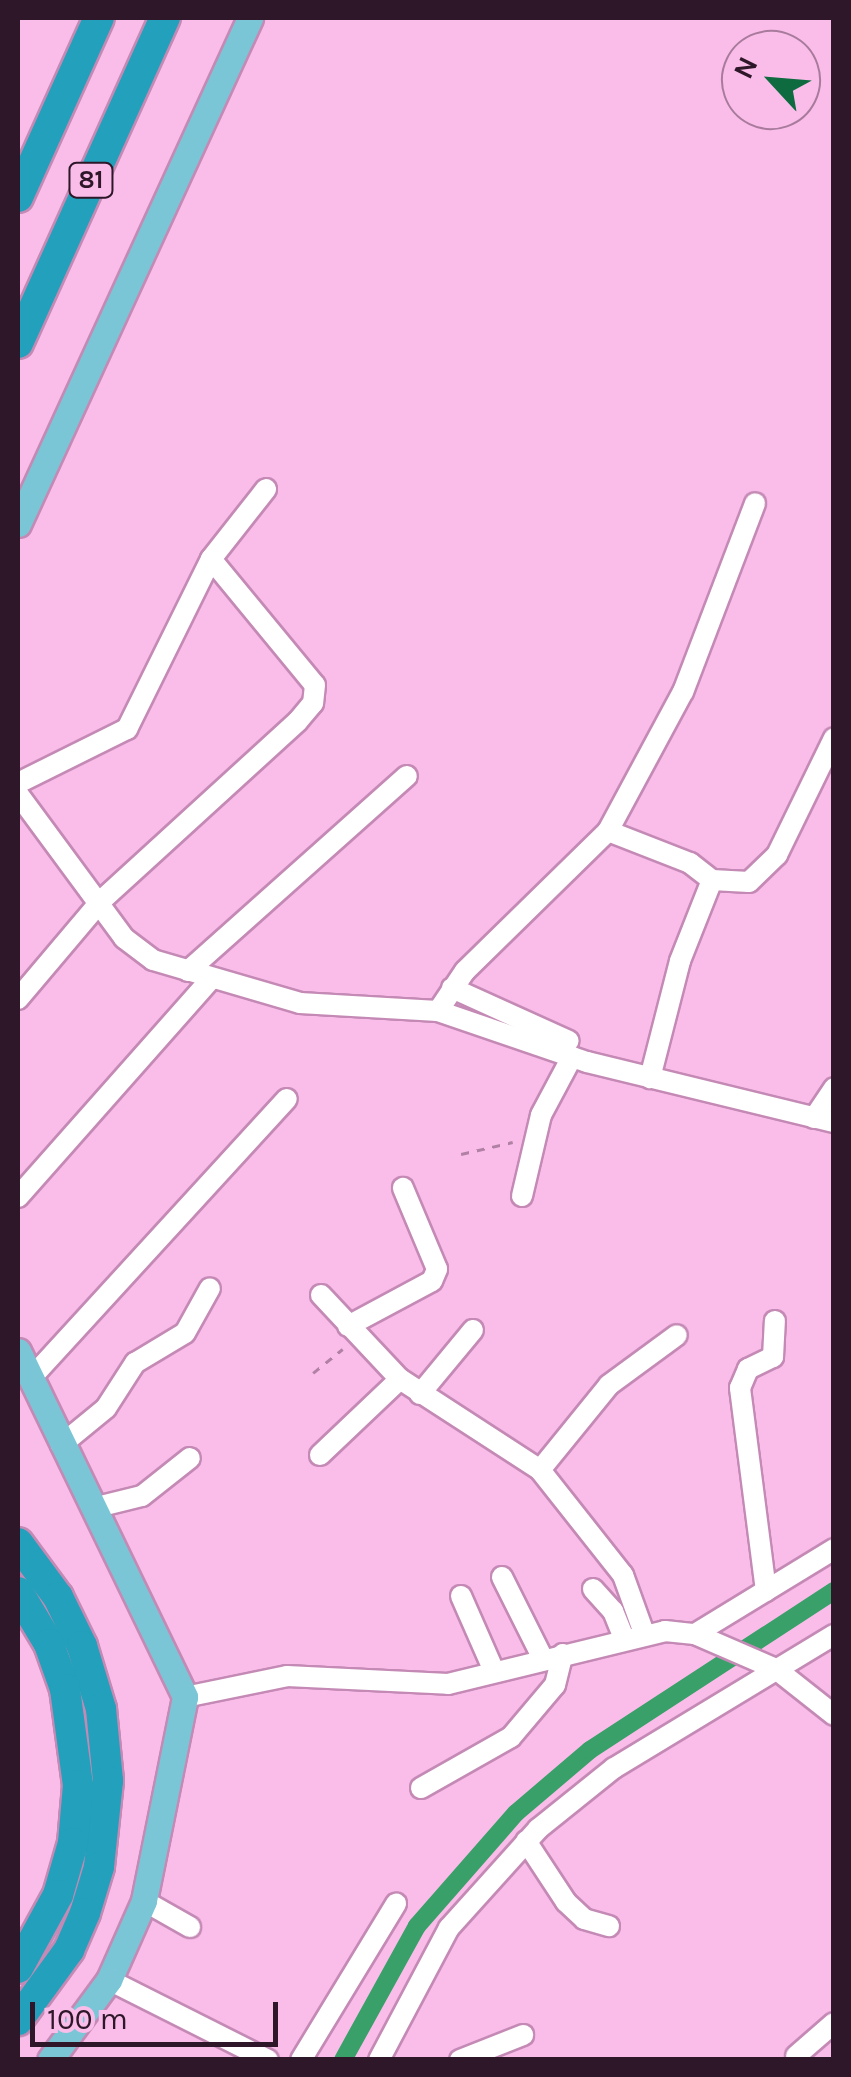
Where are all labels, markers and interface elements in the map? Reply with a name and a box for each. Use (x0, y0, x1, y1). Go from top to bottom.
north arrow (721, 30, 821, 130)
text: N (726, 51, 765, 84)
road number: 81 (66, 160, 116, 200)
scale bar (35, 1982, 282, 2044)
text: 100 m (47, 2001, 128, 2037)

